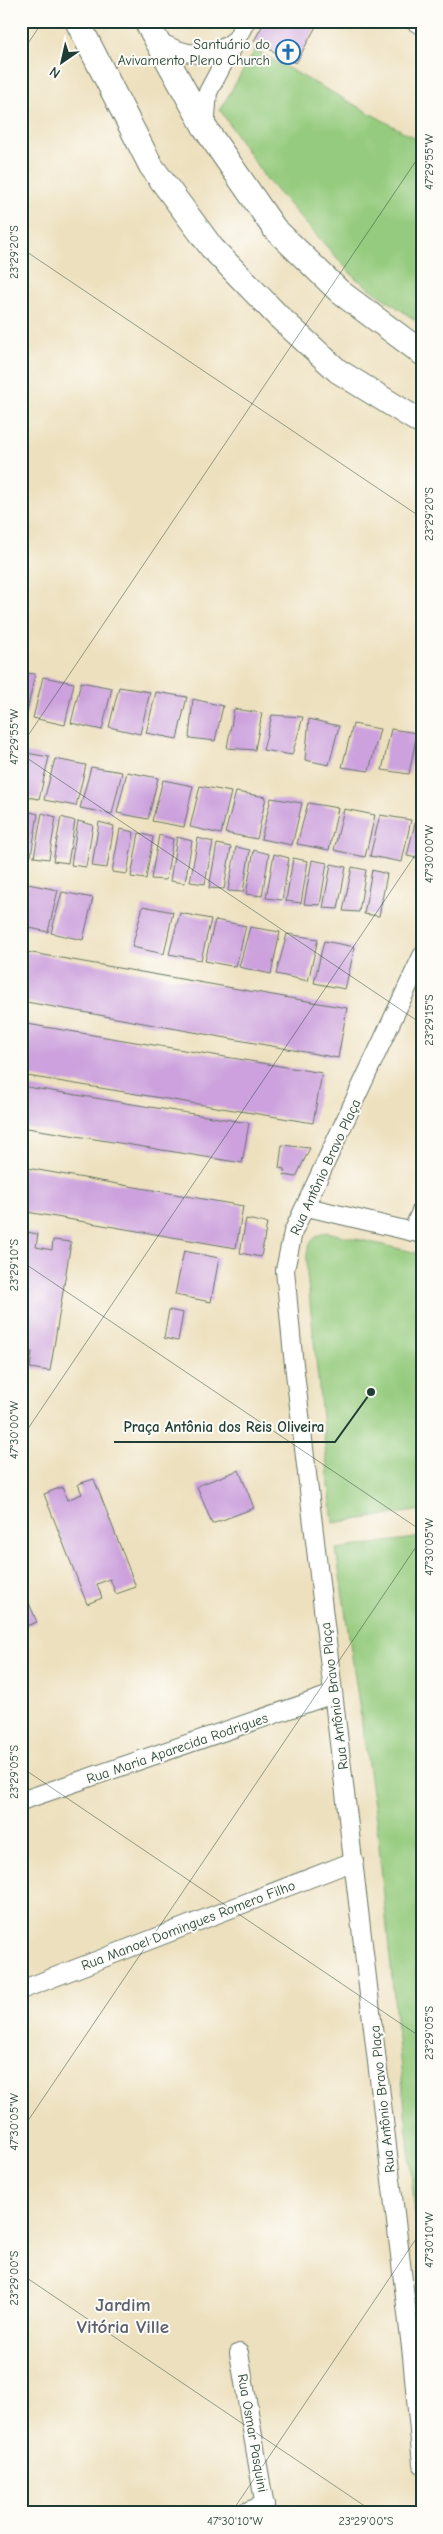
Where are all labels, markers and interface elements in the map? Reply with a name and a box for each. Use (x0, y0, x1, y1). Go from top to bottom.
place label: Santuário do Avivamento Pleno Church (118, 36, 270, 69)
north arrow (38, 38, 88, 88)
church icon: Santuário do Avivamento Pleno Church (275, 39, 301, 65)
text: N (46, 63, 64, 82)
text: 47°29'55"W (422, 133, 436, 190)
text: 23°29'20"S (7, 225, 21, 279)
text: 23°29'20"S (422, 487, 436, 541)
text: 47°29'55"W (7, 708, 21, 765)
text: 47°30'00"W (422, 824, 436, 883)
text: 23°29'15"S (422, 994, 436, 1046)
street label: Rua Antônio Bravo Plaça (286, 1096, 364, 1238)
text: 23°29'10"S (7, 1238, 21, 1291)
text: 47°30'00"W (7, 1400, 21, 1459)
callout: Praça Antônia dos Reis Oliveira (114, 1412, 335, 1442)
text: Praça Antônia dos Reis Oliveira (124, 1418, 324, 1436)
text: 47°30'05"W (422, 1518, 436, 1576)
street label: Rua Antônio Bravo Plaça (317, 1621, 352, 1771)
street label: Rua Maria Aparecida Rodrigues (84, 1709, 270, 1788)
text: 23°29'05"S (7, 1745, 21, 1799)
street label: Rua Manoel Domingues Romero Filho (79, 1877, 298, 1974)
text: 23°29'05"S (422, 2006, 436, 2060)
street label: Rua Antônio Bravo Plaça (366, 2024, 399, 2174)
text: 47°30'05"W (7, 2093, 21, 2151)
text: 47°30'10"W (422, 2211, 436, 2268)
text: 23°29'00"S (7, 2250, 21, 2305)
district label: Jardim Vitória Ville (77, 2294, 169, 2338)
street label: Rua Osmar Pasquini (234, 2373, 271, 2494)
text: 47°30'10"W (207, 2514, 264, 2528)
text: 23°29'00"S (339, 2514, 394, 2528)

